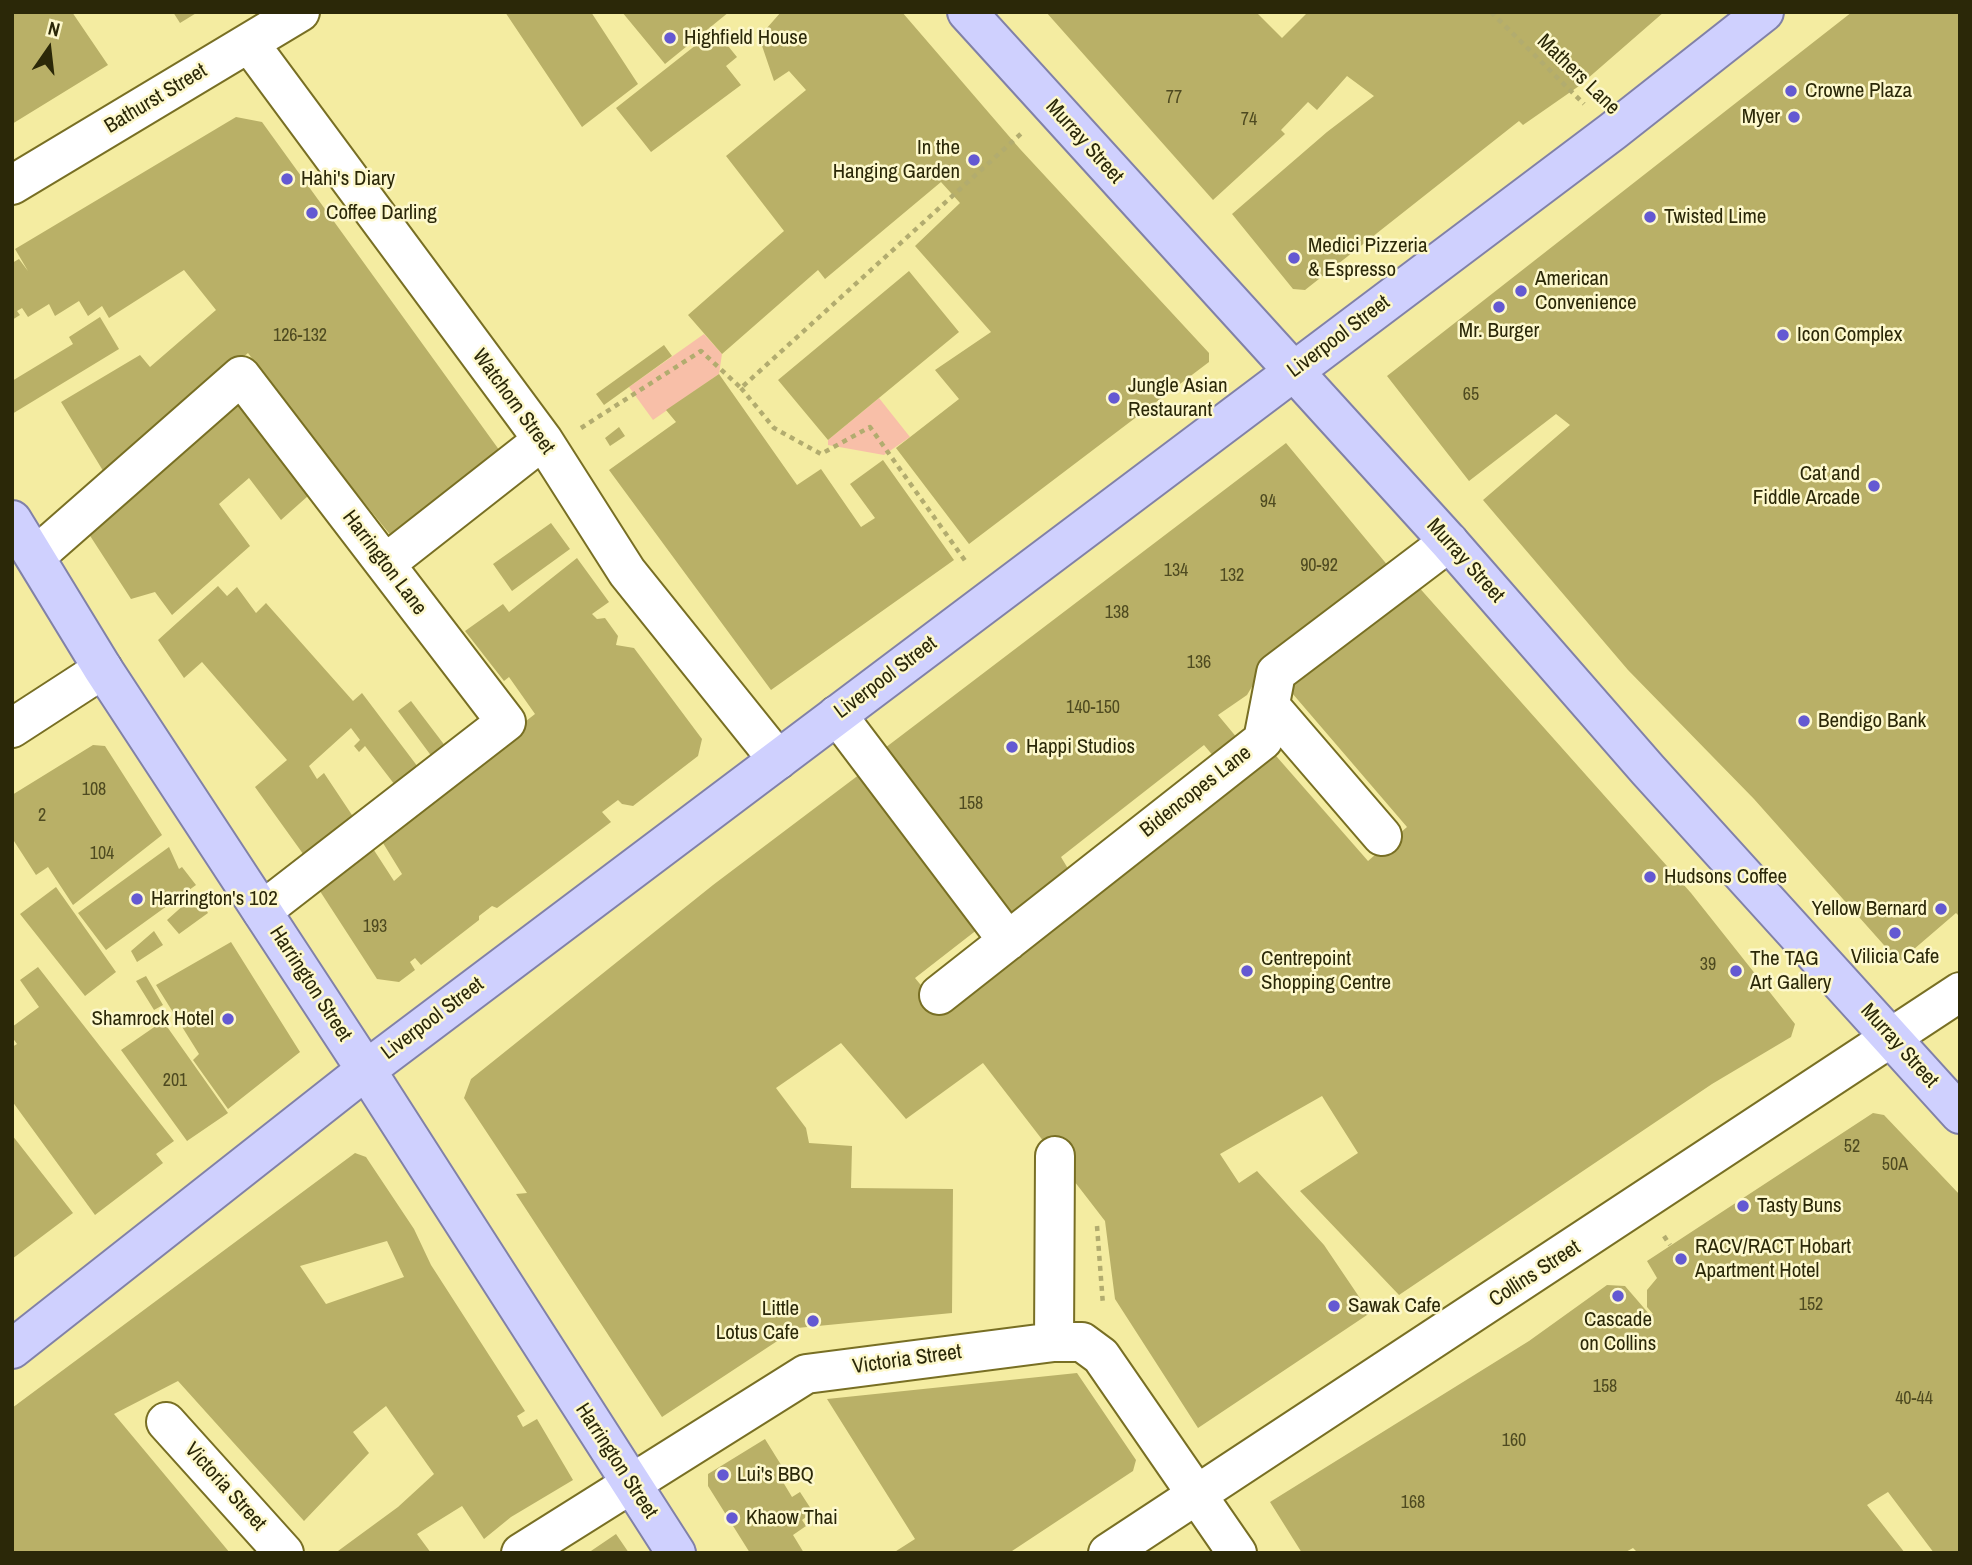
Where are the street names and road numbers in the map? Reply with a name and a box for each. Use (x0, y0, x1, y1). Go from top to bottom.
street label: Mathers Lane (1531, 29, 1625, 121)
street label: Bathurst Street (100, 59, 212, 139)
street label: Murray Street (1040, 95, 1128, 189)
street label: Liverpool Street (1283, 290, 1395, 384)
street label: Watchorn Street (466, 345, 560, 459)
street label: Harrington Lane (336, 506, 432, 620)
street label: Murray Street (1421, 514, 1509, 608)
street label: Liverpool Street (830, 631, 942, 725)
street label: Bidencopes Lane (1135, 741, 1257, 843)
street label: Harrington Street (263, 922, 357, 1046)
street label: Liverpool Street (377, 972, 489, 1066)
street label: Murray Street (1855, 999, 1943, 1093)
street label: Collins Street (1485, 1235, 1585, 1313)
street label: Victoria Street (851, 1340, 963, 1380)
street label: Harrington Street (569, 1399, 663, 1523)
street label: Victoria Street (179, 1438, 271, 1536)

